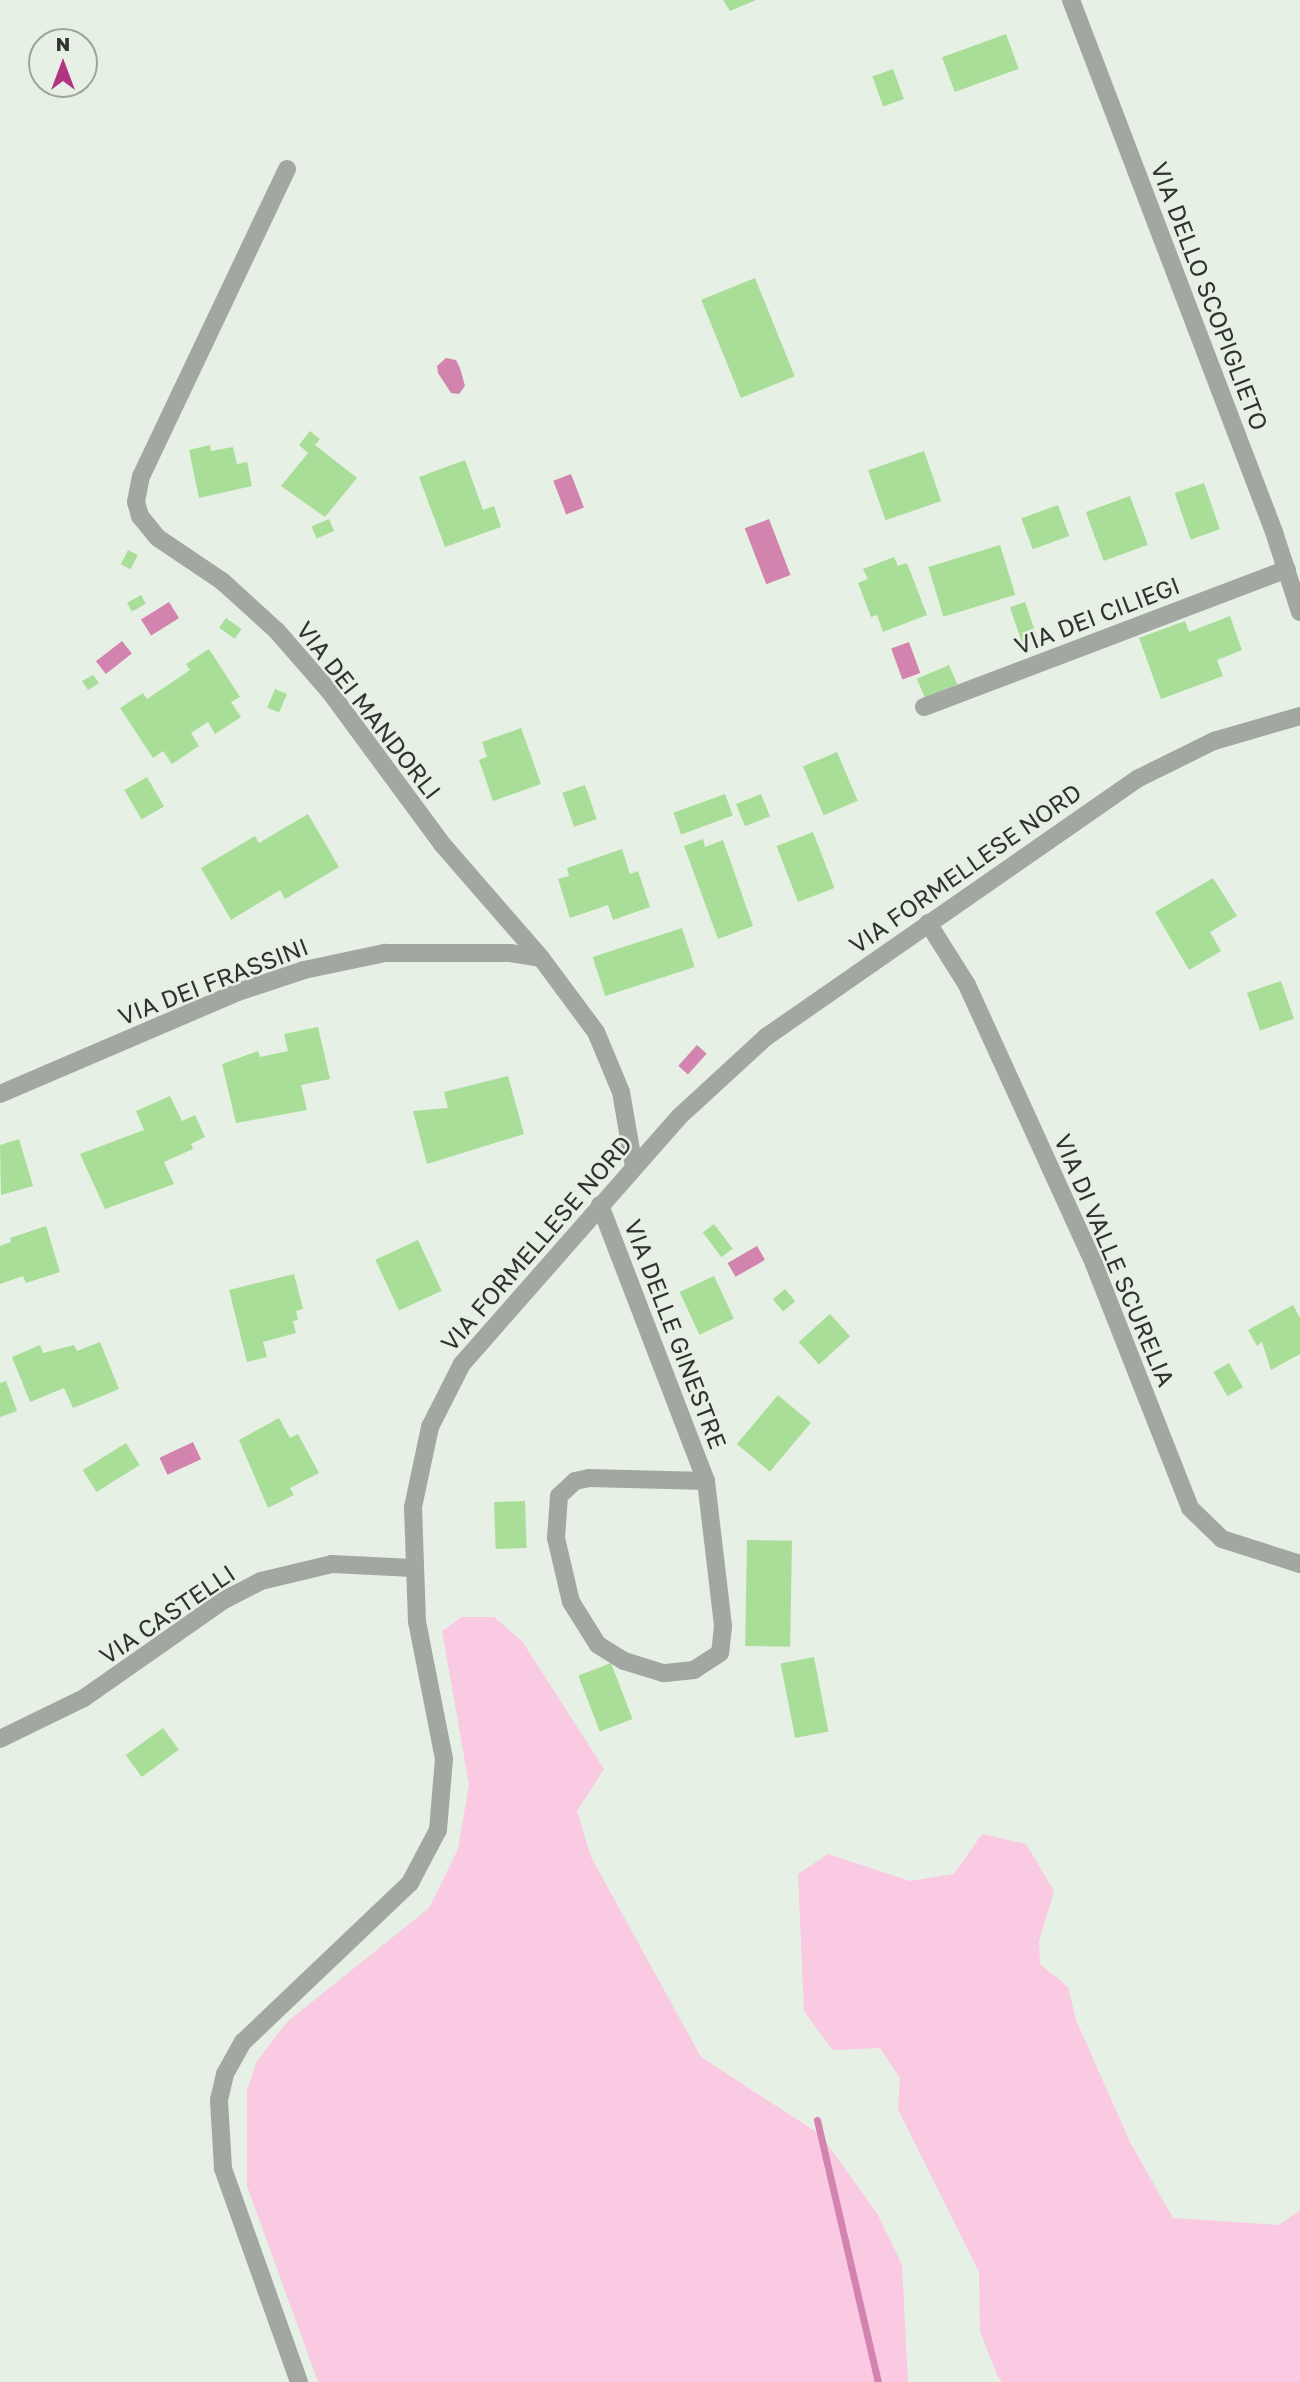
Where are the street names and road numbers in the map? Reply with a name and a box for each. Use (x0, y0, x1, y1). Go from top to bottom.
street label: VIA DELLO SCOPIGLIETO (1145, 158, 1275, 434)
street label: VIA DEI CILIEGI (1010, 570, 1184, 660)
street label: VIA DEI MANDORLI (291, 615, 447, 805)
street label: VIA FORMELLESE NORD (844, 777, 1086, 959)
street label: VIA DEI FRASSINI (114, 932, 312, 1030)
street label: VIA FORMELLESE NORD (434, 1129, 638, 1357)
street label: VIA DI VALLE SCURELIA (1049, 1129, 1181, 1391)
street label: VIA DELLE GINESTRE (619, 1215, 733, 1453)
street label: VIA CASTELLI (94, 1558, 240, 1670)

